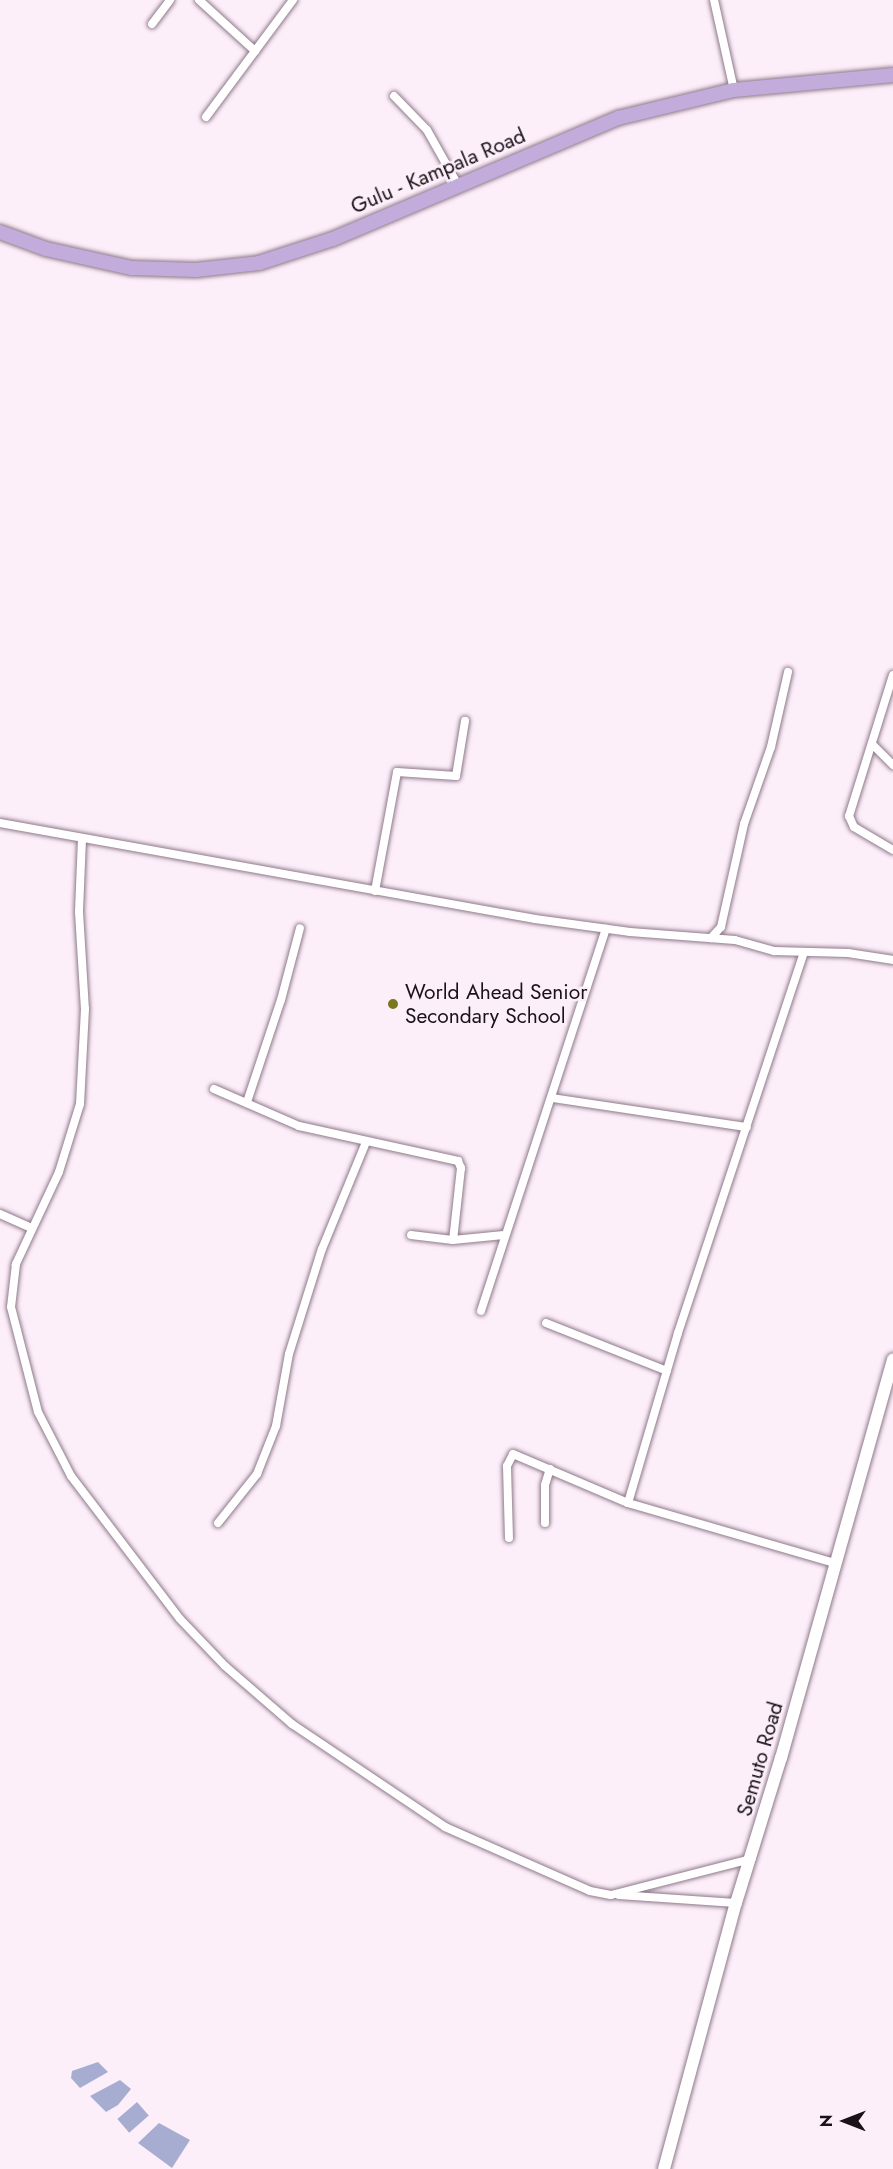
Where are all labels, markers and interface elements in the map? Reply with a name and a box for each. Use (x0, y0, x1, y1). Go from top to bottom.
street label: Gulu - Kampala Road (347, 123, 529, 219)
place label: World Ahead Senior Secondary School (405, 979, 587, 1029)
marker: World Ahead Senior Secondary School (386, 997, 400, 1011)
street label: Semuto Road (732, 1699, 788, 1819)
north arrow (815, 2091, 875, 2151)
text: N (815, 2115, 838, 2127)

